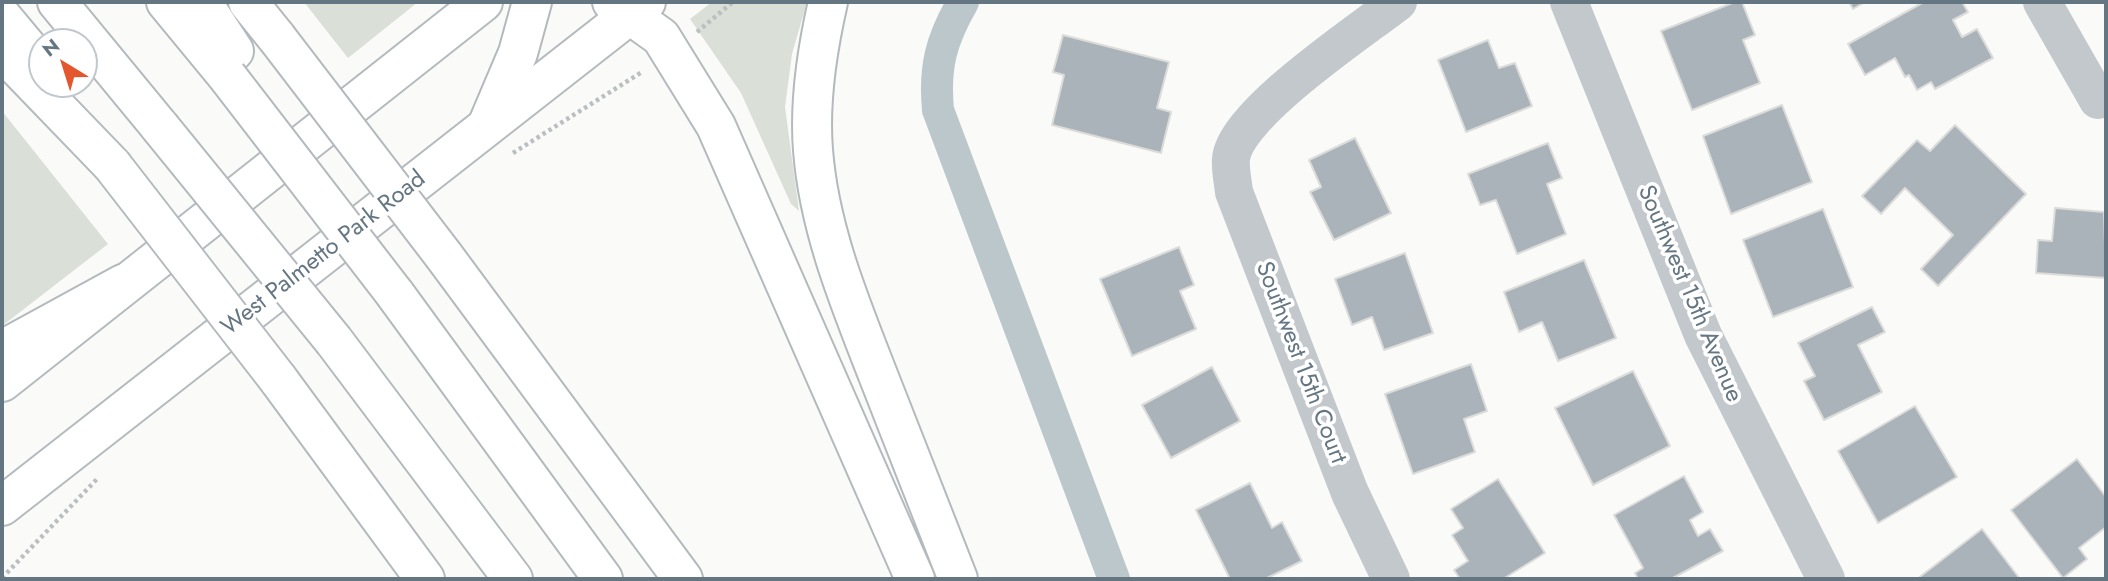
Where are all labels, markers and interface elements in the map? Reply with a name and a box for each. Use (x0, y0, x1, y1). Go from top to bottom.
north arrow (28, 28, 98, 98)
text: N (37, 32, 65, 63)
street label: West Palmetto Park Road (216, 165, 432, 343)
street label: Southwest 15th Avenue (1630, 181, 1748, 407)
street label: Southwest 15th Court (1248, 258, 1352, 468)

